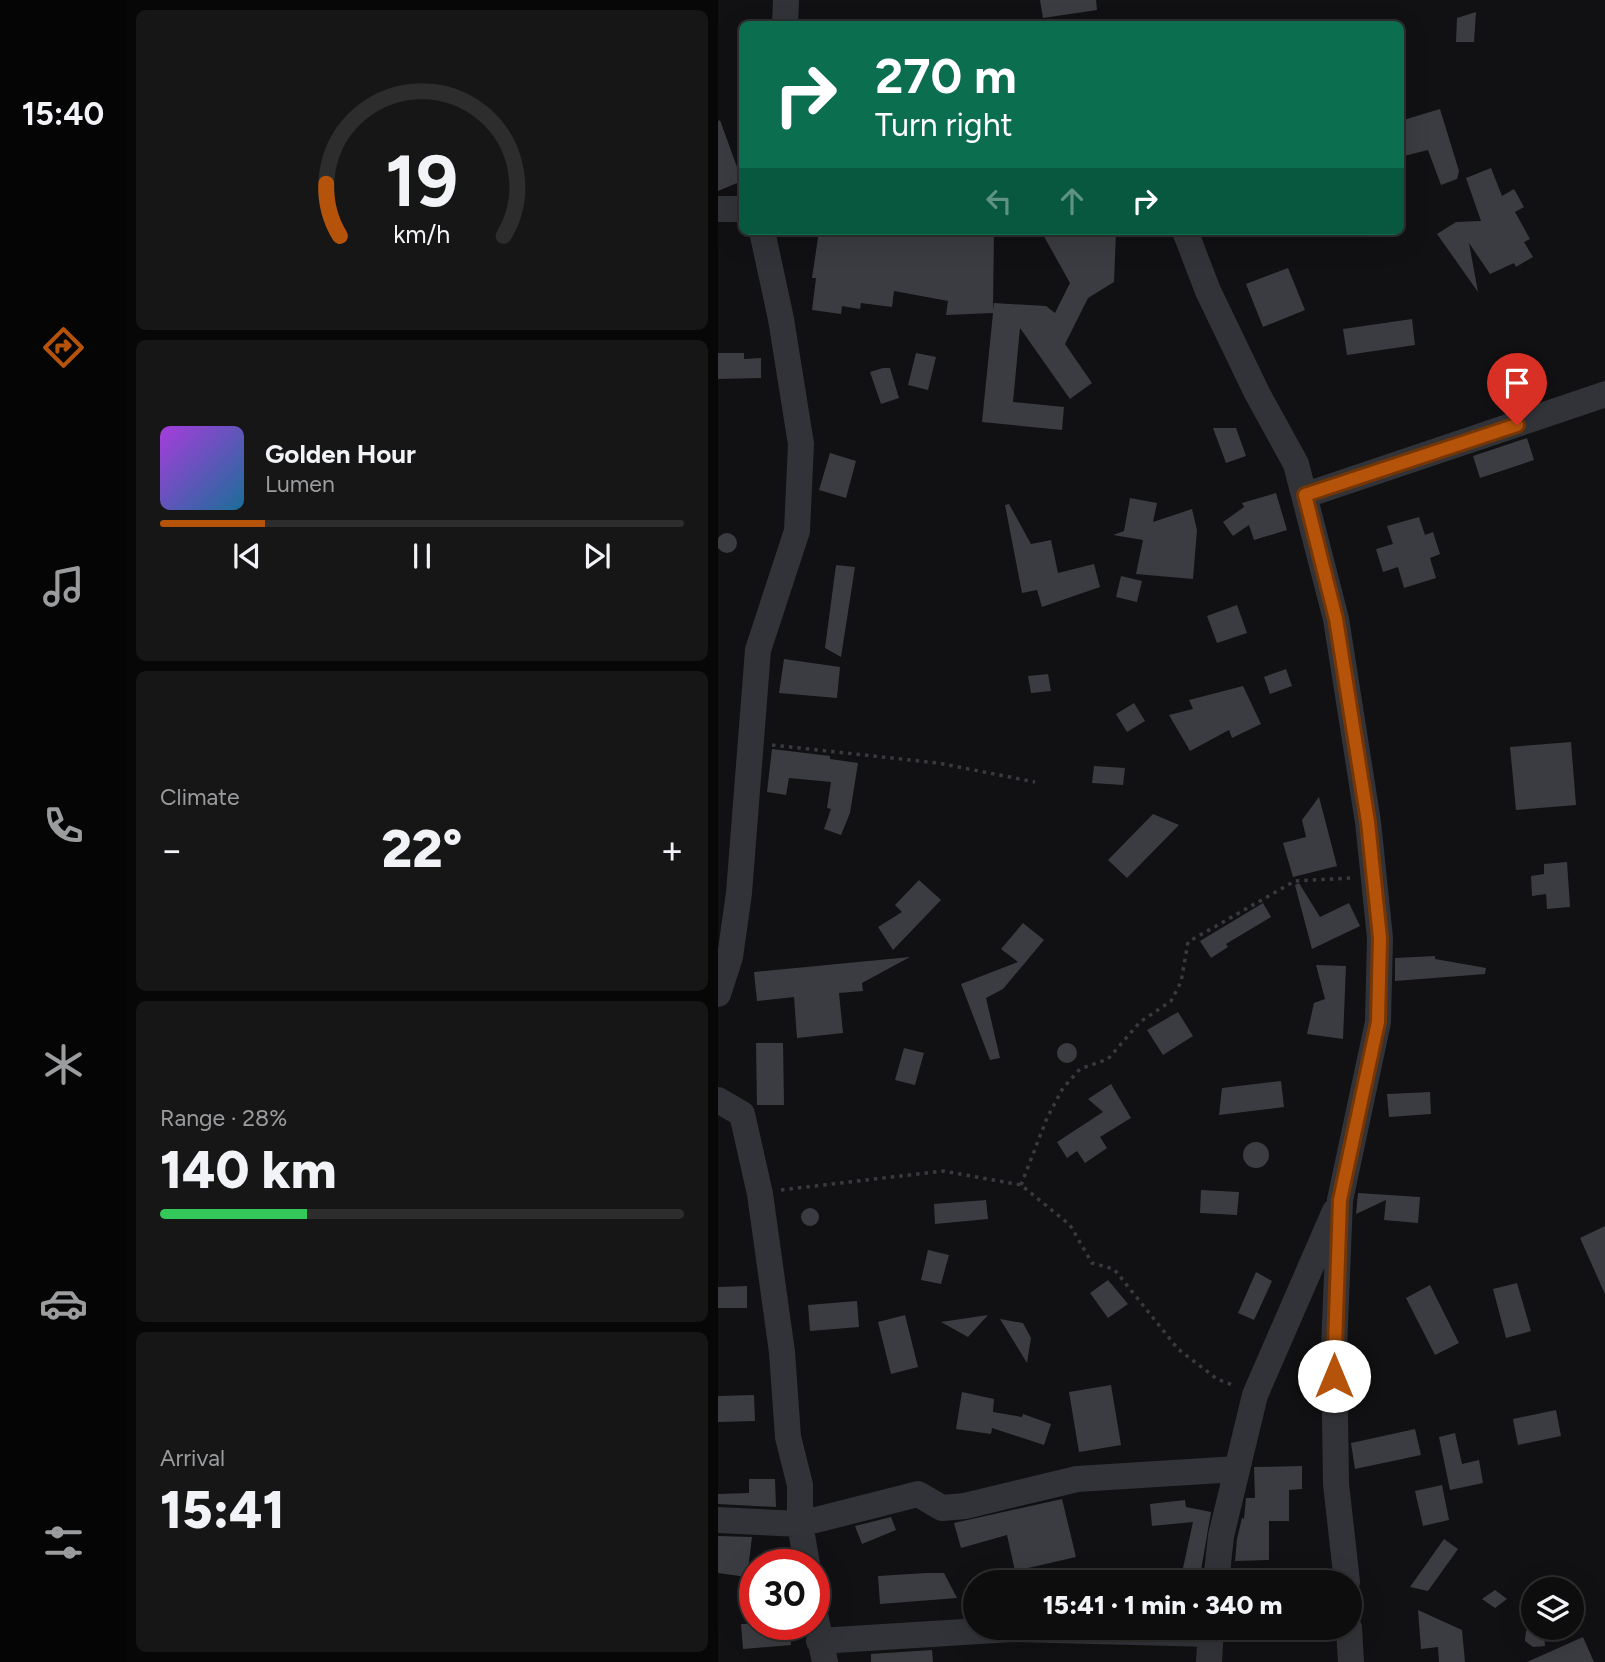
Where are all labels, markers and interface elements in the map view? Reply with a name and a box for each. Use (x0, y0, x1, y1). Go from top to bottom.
text: 270 m (875, 46, 1017, 105)
icon: right (760, 49, 851, 140)
text: 15:40 (22, 95, 104, 133)
text: Turn right (875, 106, 1013, 144)
text: 19 (386, 138, 458, 225)
icon: left (980, 182, 1018, 220)
icon: ahead (1053, 182, 1091, 220)
icon: right (1126, 182, 1164, 220)
text: km/h (393, 219, 451, 249)
icon: directions (39, 323, 88, 372)
pin (1487, 353, 1547, 425)
icon: arrive (1498, 364, 1536, 402)
text: Golden Hour (265, 438, 416, 470)
text: Lumen (265, 470, 335, 498)
icon: previous (228, 537, 266, 575)
icon: pause (403, 537, 441, 575)
icon: next (578, 537, 616, 575)
icon: music (39, 562, 88, 611)
text: Climate (160, 783, 239, 811)
icon: phone (39, 801, 88, 850)
text: 22° (381, 818, 463, 880)
text: − (160, 827, 184, 873)
text: + (660, 827, 684, 873)
icon: climate (39, 1040, 88, 1089)
text: Range · 28% (160, 1104, 287, 1132)
text: 140 km (160, 1139, 337, 1201)
icon: car (39, 1279, 88, 1328)
position arrow (1297, 1339, 1371, 1413)
text: Arrival (160, 1444, 225, 1472)
text: 15:41 (160, 1479, 285, 1541)
icon: filters (39, 1518, 88, 1567)
speed limit sign: 30 (739, 1549, 830, 1640)
map controls (1521, 1577, 1584, 1640)
button: layers (1521, 1577, 1584, 1640)
text: 15:41 · 1 min · 340 m (1043, 1589, 1282, 1621)

